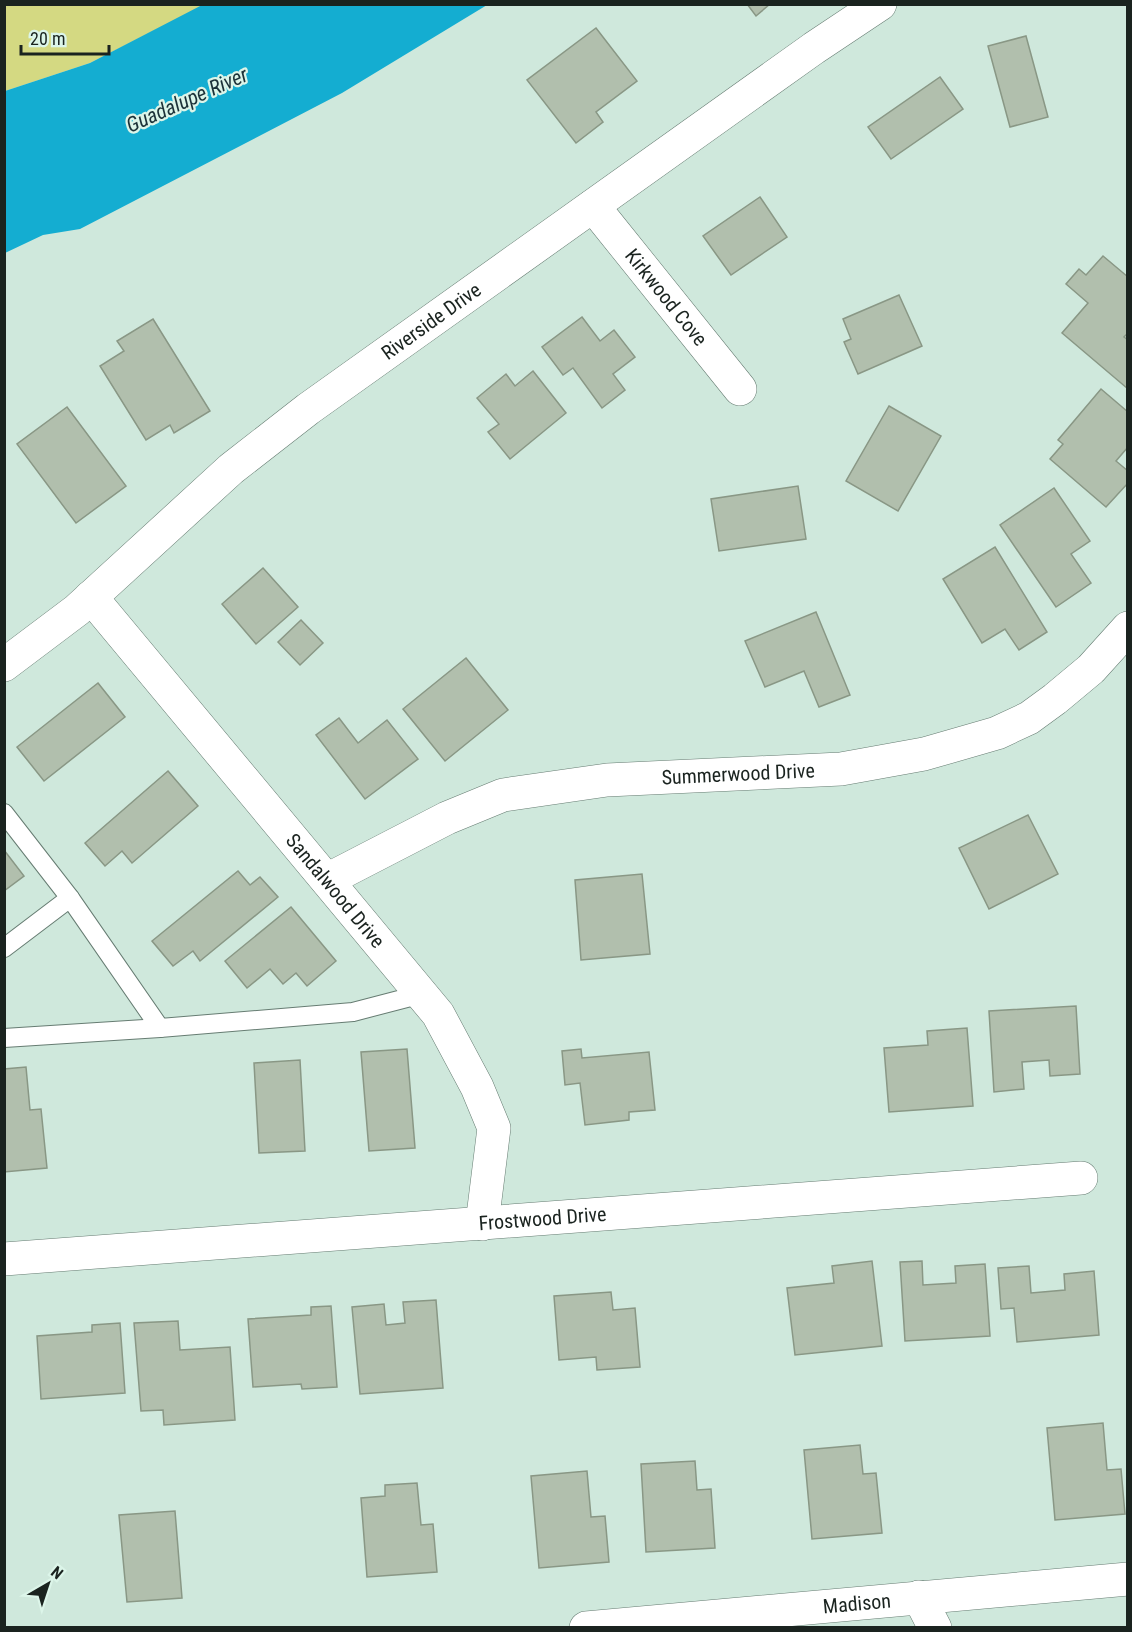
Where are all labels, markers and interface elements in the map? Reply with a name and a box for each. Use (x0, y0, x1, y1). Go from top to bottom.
scale bar (21, 18, 110, 56)
text: 20 m (30, 28, 65, 49)
water label: Guadalupe River (123, 62, 252, 137)
street label: Kirkwood Cove (620, 244, 712, 350)
street label: Riverside Drive (377, 278, 486, 365)
street label: Summerwood Drive (661, 758, 815, 789)
street label: Sandalwood Drive (281, 829, 390, 953)
street label: Frostwood Drive (478, 1202, 607, 1235)
north arrow (18, 1554, 78, 1614)
text: N (47, 1562, 67, 1583)
street label: Madison (822, 1588, 892, 1619)

